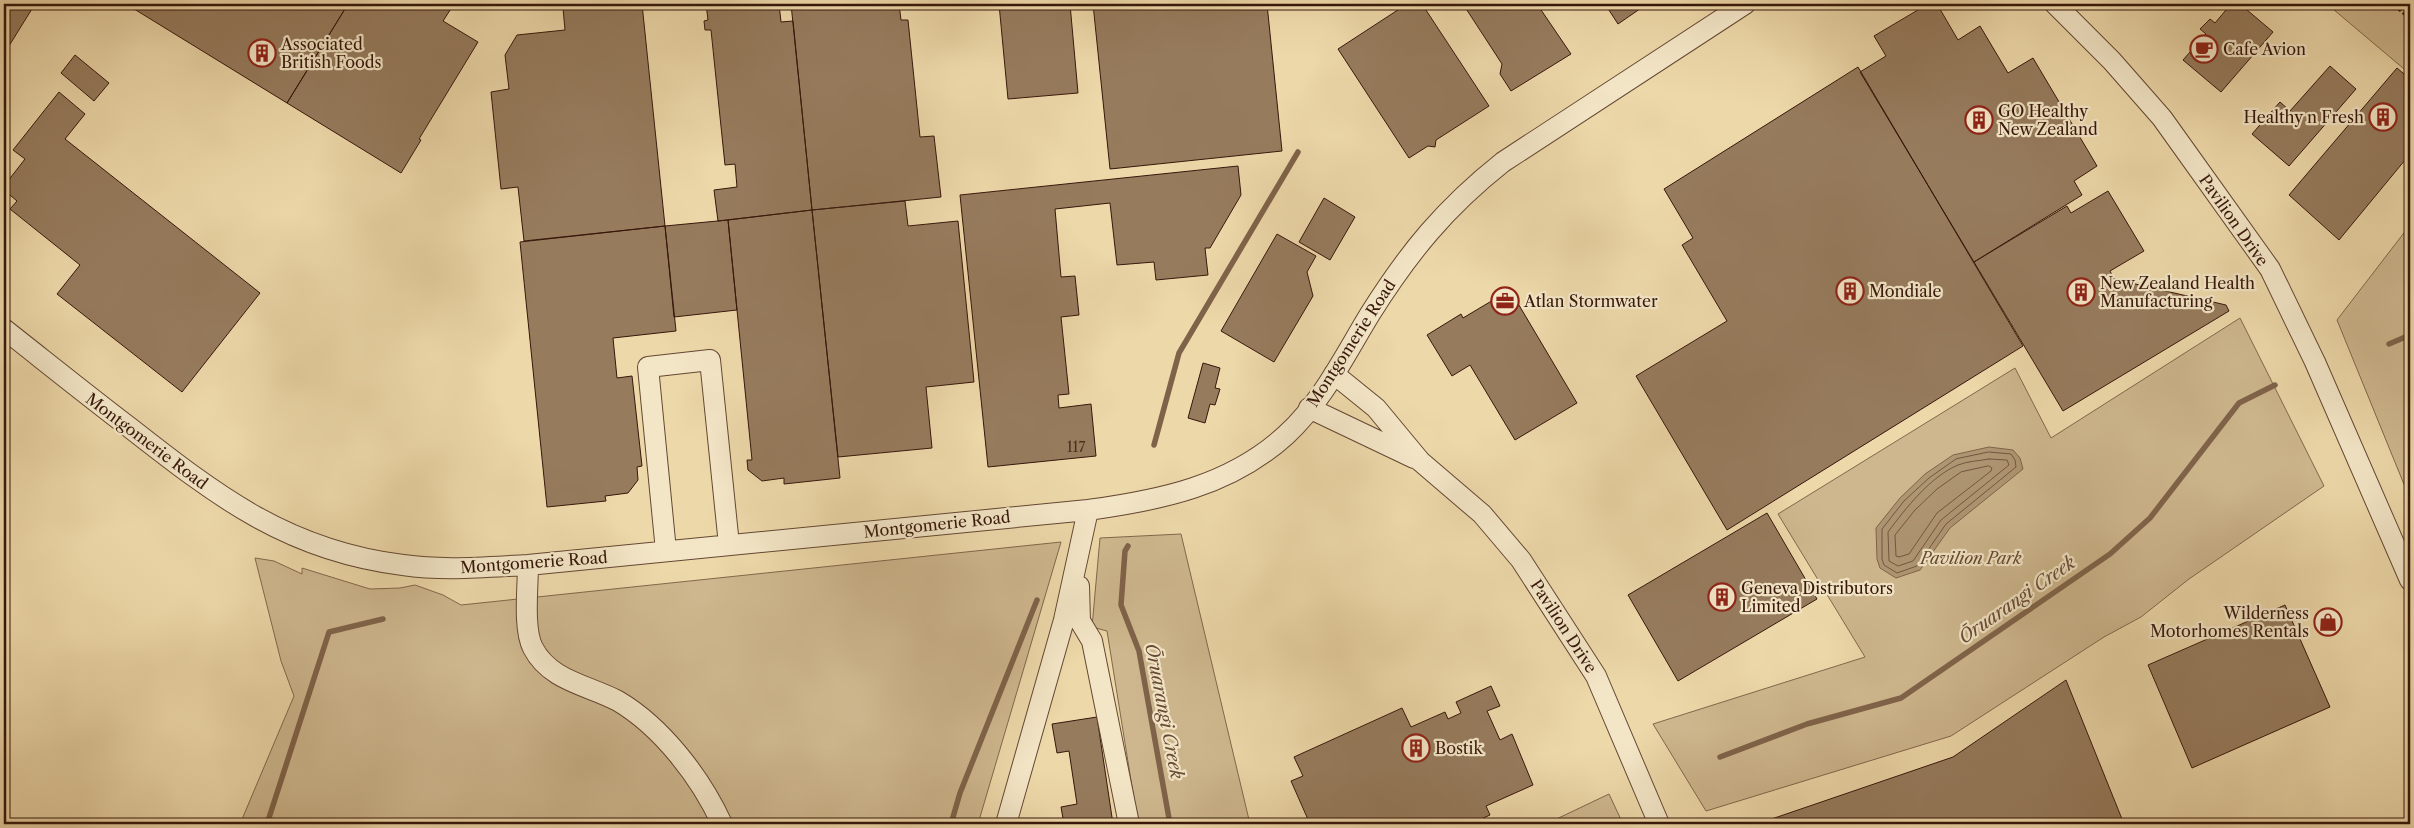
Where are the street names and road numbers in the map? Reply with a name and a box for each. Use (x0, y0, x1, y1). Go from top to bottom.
street label: Pavilion Drive (2195, 170, 2273, 270)
street label: Montgomerie Road (1302, 275, 1400, 410)
street label: Montgomerie Road (82, 389, 212, 494)
street label: Montgomerie Road (863, 506, 1012, 542)
street label: Montgomerie Road (460, 547, 609, 577)
street label: Pavilion Drive (1526, 576, 1602, 676)

